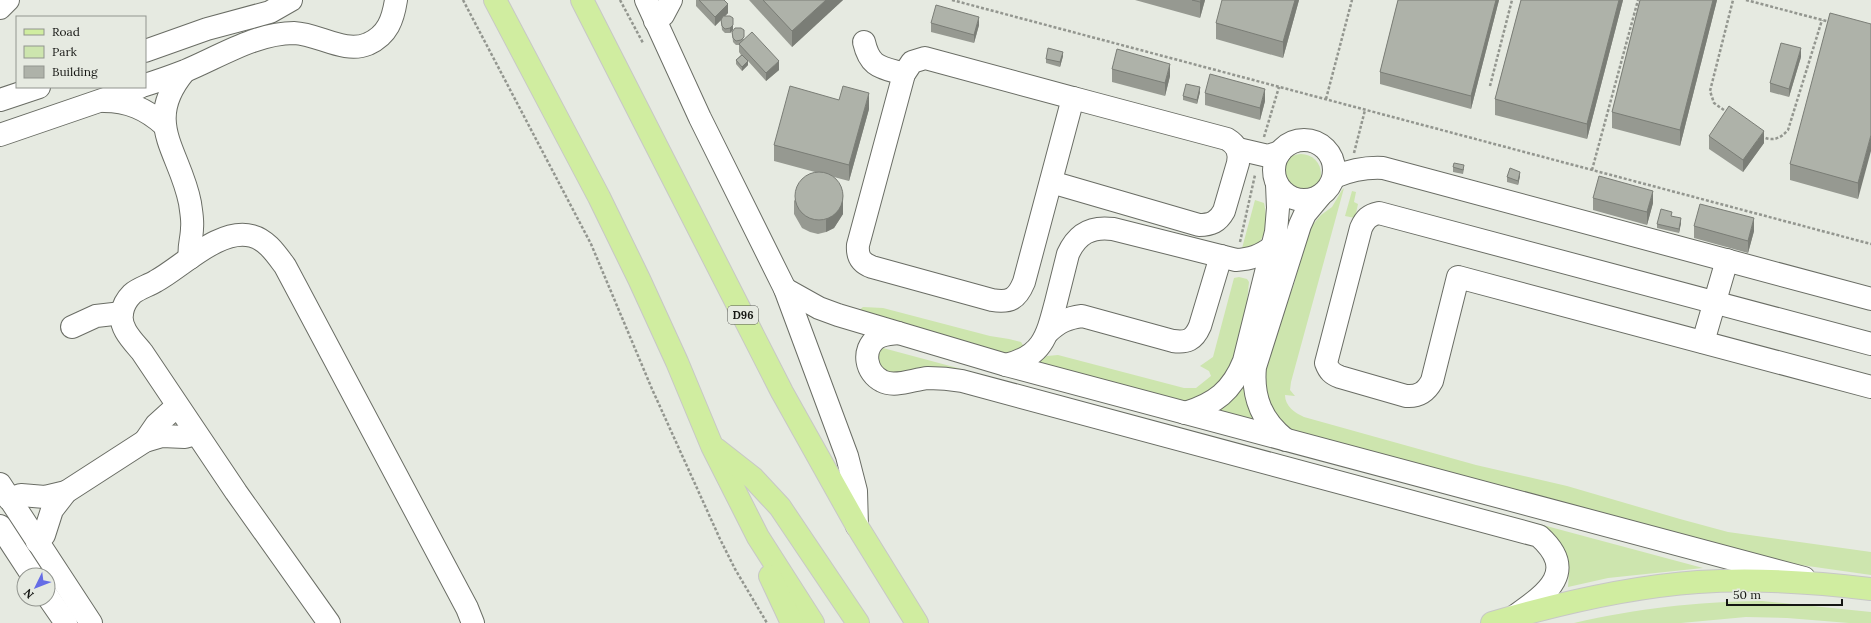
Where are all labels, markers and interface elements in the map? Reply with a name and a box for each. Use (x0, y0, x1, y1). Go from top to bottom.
legend (16, 16, 146, 88)
text: Road (52, 24, 80, 39)
text: Park (52, 44, 78, 59)
text: Building (52, 64, 98, 79)
road number: D96 (728, 306, 758, 324)
north arrow (16, 567, 56, 607)
scale bar (1727, 581, 1842, 607)
text: N (20, 586, 37, 602)
text: 50 m (1733, 587, 1761, 602)

